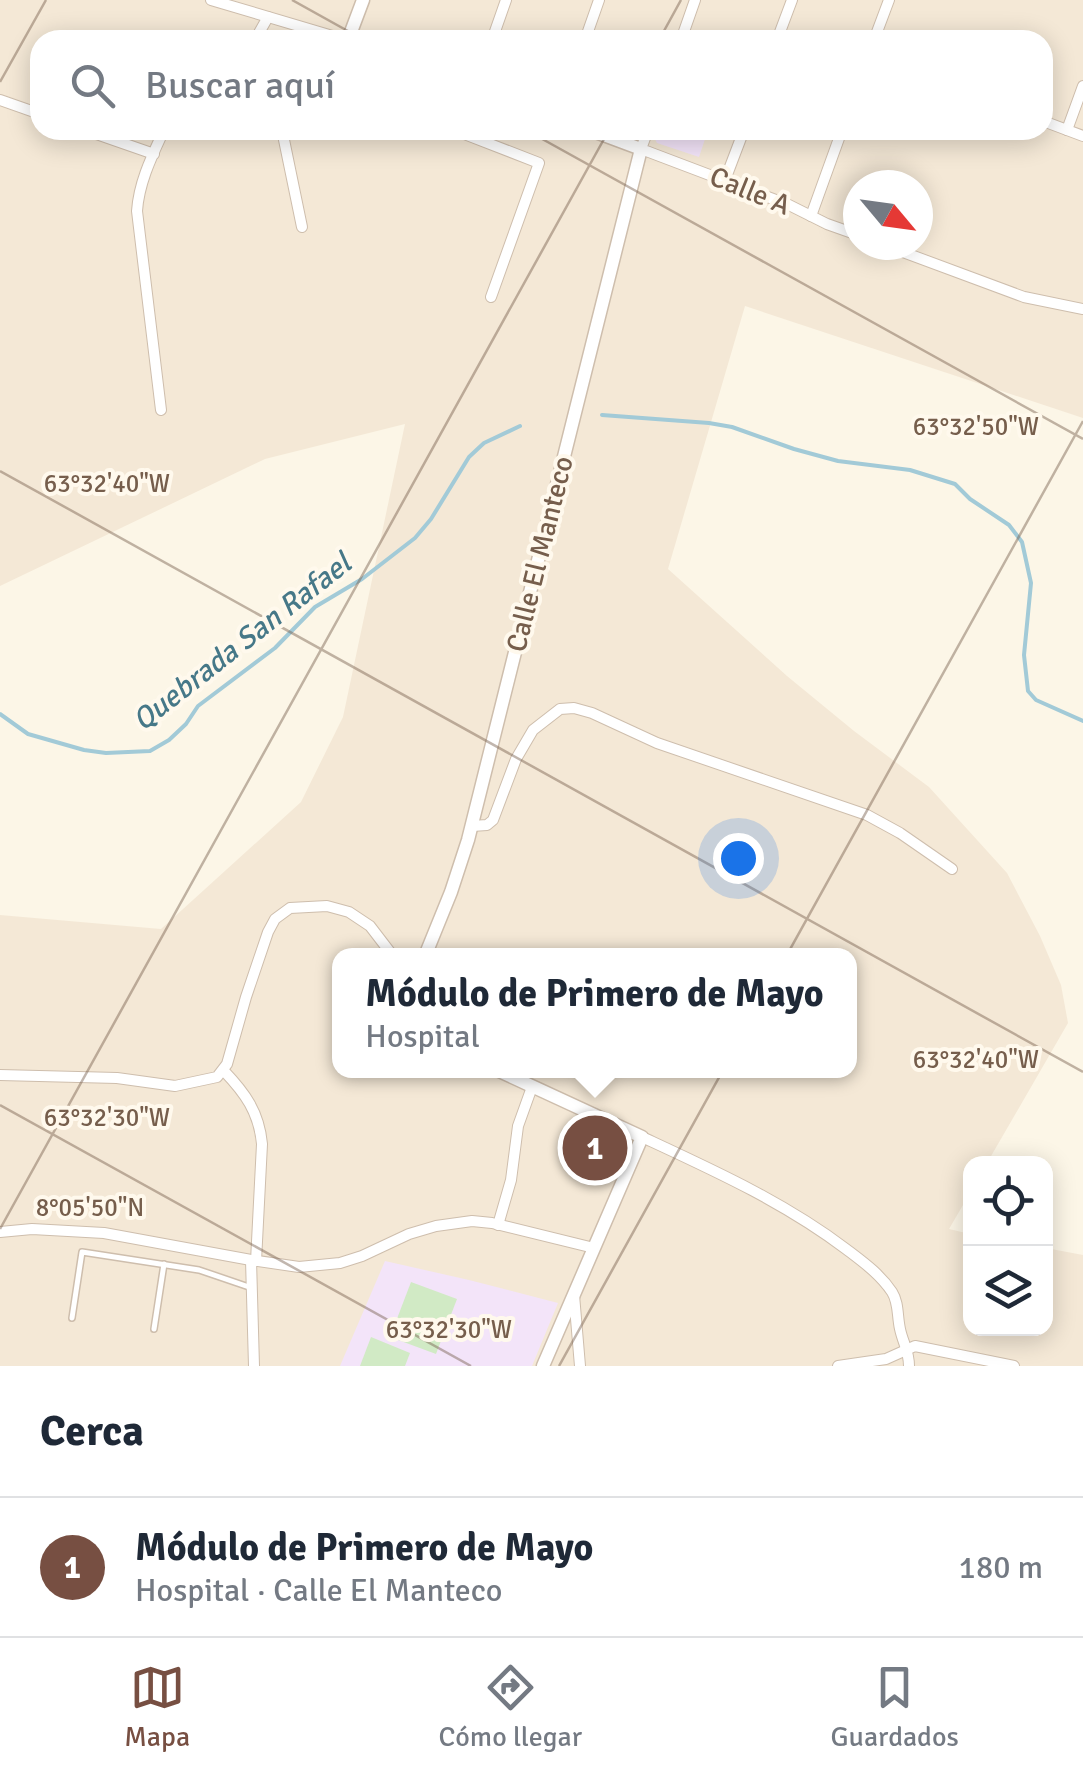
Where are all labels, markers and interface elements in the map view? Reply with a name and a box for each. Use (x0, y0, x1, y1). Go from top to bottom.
search box (30, 30, 1053, 140)
icon: search (65, 58, 120, 113)
text: Buscar aquí (145, 62, 335, 109)
street label: Calle A (705, 159, 795, 223)
north arrow (843, 170, 933, 260)
text: 63°32'50"W (913, 411, 1039, 442)
street label: Calle El Manteco (499, 453, 581, 655)
text: 63°32'40"W (44, 468, 170, 499)
water label: Quebrada San Rafael (125, 544, 360, 739)
your location (713, 833, 764, 884)
popup (332, 948, 857, 1078)
text: Módulo de Primero de Mayo (365, 970, 824, 1017)
text: Hospital (365, 1017, 480, 1056)
text: 63°32'40"W (913, 1044, 1039, 1075)
text: 63°32'30"W (44, 1102, 170, 1133)
pin: 1 (562, 1110, 628, 1186)
map controls (963, 1156, 1053, 1336)
button: locate (963, 1156, 1053, 1246)
text: 8°05'50"N (36, 1192, 144, 1223)
button: layers (963, 1246, 1053, 1336)
text: 63°32'30"W (386, 1314, 512, 1345)
text: Cerca (40, 1406, 144, 1457)
text: Módulo de Primero de Mayo (135, 1524, 593, 1571)
text: 1 (64, 1548, 81, 1587)
text: 180 m (959, 1548, 1043, 1587)
text: Hospital · Calle El Manteco (135, 1571, 502, 1610)
tab: Mapa (124, 1660, 190, 1754)
tab: Cómo llegar (439, 1660, 582, 1754)
tab: Guardados (831, 1660, 959, 1754)

